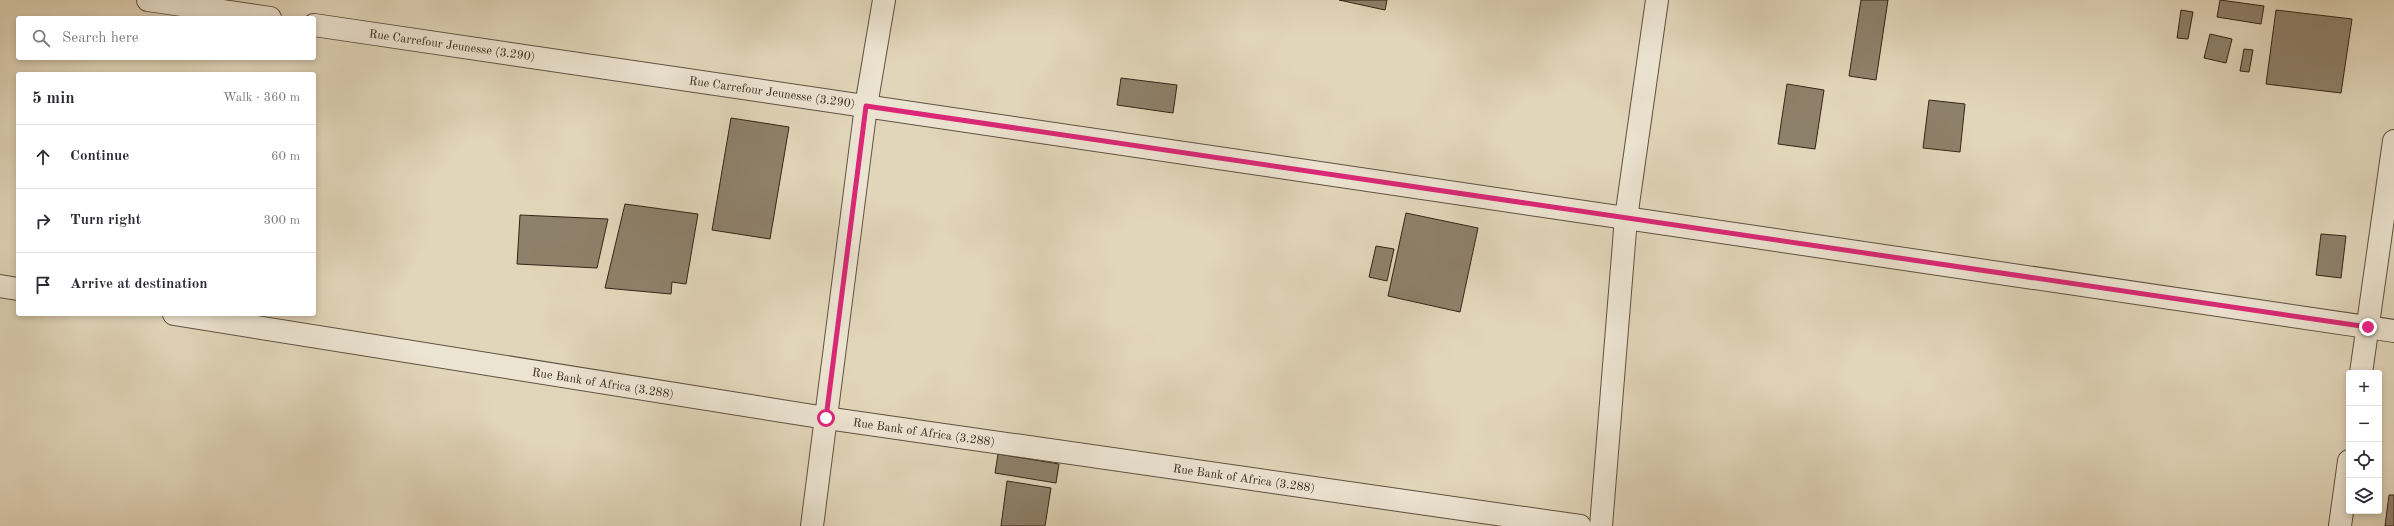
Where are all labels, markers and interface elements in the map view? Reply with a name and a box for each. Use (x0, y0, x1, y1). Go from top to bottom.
search box (16, 16, 316, 60)
icon: search (30, 27, 52, 49)
street label: Rue Carrefour Jeunesse (3.290) (368, 27, 536, 64)
text: Search here (62, 31, 139, 46)
street label: Rue Carrefour Jeunesse (3.290) (688, 74, 856, 111)
text: 5 min (32, 90, 75, 107)
text: Walk · 360 m (223, 91, 300, 104)
icon: ahead (32, 146, 54, 168)
text: Continue (70, 149, 129, 164)
text: 60 m (271, 150, 300, 163)
icon: right (32, 210, 54, 232)
text: Turn right (70, 213, 141, 228)
text: 300 m (263, 214, 300, 227)
icon: arrive (32, 274, 54, 296)
text: Arrive at destination (70, 277, 208, 292)
route end (2359, 318, 2377, 336)
street label: Rue Bank of Africa (3.288) (531, 366, 675, 401)
map controls (2346, 370, 2382, 514)
button: + (2346, 370, 2382, 406)
button: − (2346, 406, 2382, 442)
route start (817, 409, 835, 427)
street label: Rue Bank of Africa (3.288) (852, 416, 996, 449)
button: locate (2346, 442, 2382, 478)
street label: Rue Bank of Africa (3.288) (1172, 462, 1316, 495)
button: layers (2346, 478, 2382, 514)

